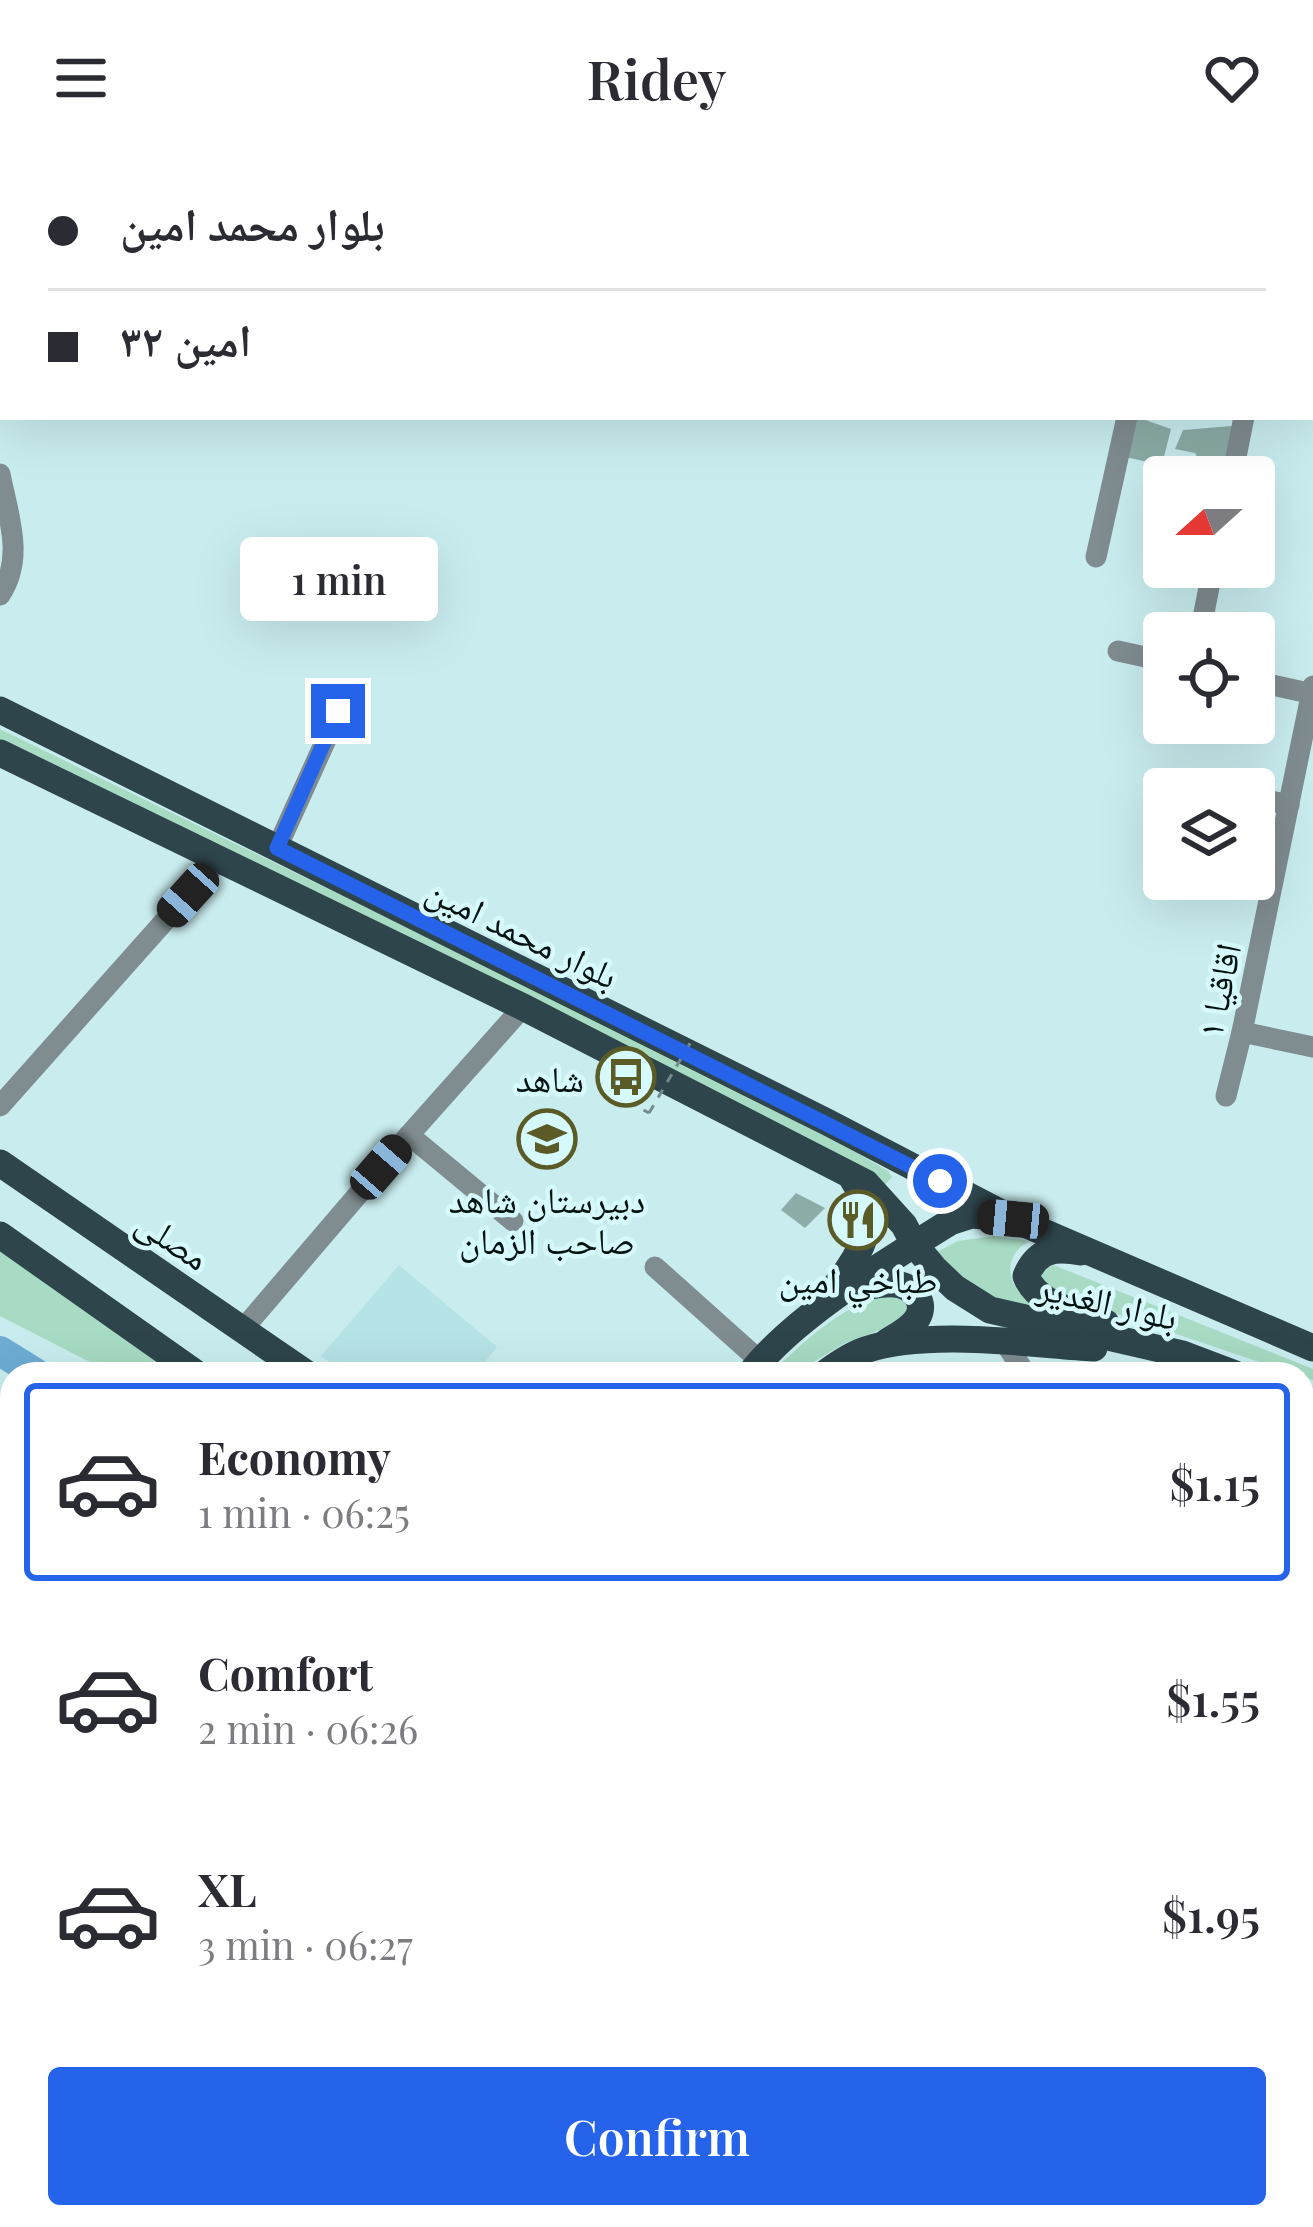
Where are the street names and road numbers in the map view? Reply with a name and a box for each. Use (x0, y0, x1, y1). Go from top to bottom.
street label: بلوار محمد امین (419, 864, 627, 998)
street label: اقاقیا ۱ (1184, 938, 1250, 1042)
street label: مصلی (128, 1196, 220, 1280)
street label: بلوار الغدیر (1032, 1260, 1183, 1339)

